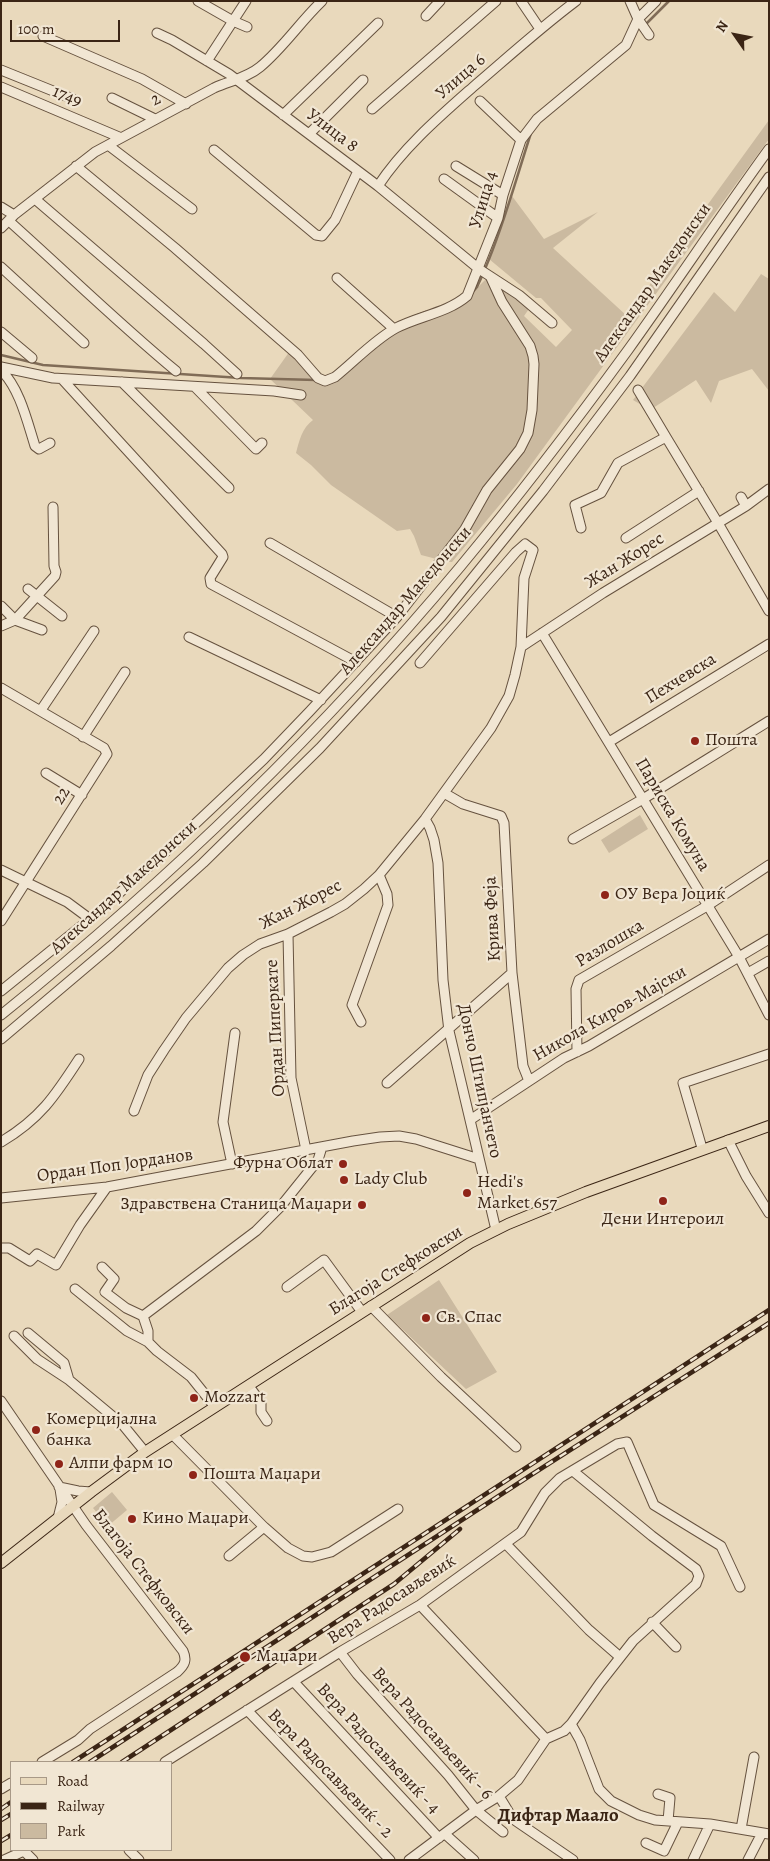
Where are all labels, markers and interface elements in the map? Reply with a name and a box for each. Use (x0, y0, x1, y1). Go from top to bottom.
scale bar (12, 10, 122, 42)
north arrow (710, 10, 760, 60)
text: N (711, 17, 733, 36)
text: 100 m (18, 19, 55, 39)
street label: Улица 6 (432, 49, 490, 105)
street label: 1749 (49, 81, 85, 113)
street label: 2 (148, 88, 164, 112)
street label: Улица 8 (302, 104, 362, 158)
street label: Улица 4 (465, 169, 503, 231)
street label: Александар Македонски (590, 199, 716, 367)
street label: Александар Македонски (336, 522, 476, 680)
street label: Жан Жорес (582, 528, 668, 594)
street label: Пехчевска (642, 649, 720, 709)
place label: Пошта (705, 730, 758, 752)
marker: Пошта (689, 735, 701, 747)
street label: Париска Комуна (630, 754, 714, 876)
street label: 22 (48, 783, 76, 809)
street label: Александар Македонски (46, 816, 202, 960)
street label: Жан Жорес (256, 875, 346, 935)
street label: Крива Феја (480, 876, 506, 962)
place label: ОУ Вера Јоциќ (615, 884, 726, 906)
marker: ОУ Вера Јоциќ (599, 889, 611, 901)
street label: Разлошка (572, 915, 648, 973)
street label: Ордан Пиперкате (262, 959, 290, 1097)
street label: Никола Киров-Мајски (529, 961, 691, 1067)
street label: Дончо Штипјанчето (452, 1002, 506, 1160)
street label: Ордан Поп Јорданов (36, 1144, 194, 1188)
place label: Фурна Облат (233, 1153, 333, 1175)
marker: Фурна Облат (337, 1158, 349, 1170)
place label: Lady Club (354, 1169, 427, 1191)
place label: Hedi's Market 657 (477, 1172, 557, 1214)
marker: Lady Club (338, 1174, 350, 1186)
marker: Hedi's Market 657 (461, 1187, 473, 1199)
place label: Здравствена Станица Маџари (120, 1194, 352, 1216)
marker: Дени Интероил (657, 1195, 669, 1207)
marker: Здравствена Станица Маџари (356, 1199, 368, 1211)
place label: Дени Интероил (602, 1209, 724, 1231)
street label: Благоја Стефковски (325, 1221, 467, 1321)
place label: Св. Спас (436, 1307, 502, 1329)
marker: Св. Спас (420, 1312, 432, 1324)
place label: Mozzart (204, 1387, 266, 1409)
marker: Mozzart (188, 1392, 200, 1404)
place label: Комерцијална банка (46, 1409, 157, 1452)
marker: Комерцијална банка (30, 1424, 42, 1436)
place label: Алпи фарм 10 (69, 1453, 173, 1475)
marker: Алпи фарм 10 (53, 1458, 65, 1470)
place label: Пошта Маџари (203, 1464, 321, 1486)
marker: Пошта Маџари (187, 1469, 199, 1481)
street label: Благоја Стефковски (87, 1505, 199, 1639)
place label: Кино Маџари (142, 1508, 249, 1530)
marker: Кино Маџари (126, 1513, 138, 1525)
street label: Вера Радосављевиќ (324, 1550, 460, 1650)
place label: Маџари (256, 1646, 318, 1668)
marker: Маџари (238, 1650, 252, 1664)
street label: Вера Радосављевиќ - 6 (367, 1663, 497, 1805)
street label: Вера Радосављевиќ - 4 (312, 1679, 444, 1819)
street label: Вера Радосављевиќ - 2 (263, 1705, 397, 1843)
legend (10, 1761, 172, 1851)
text: Road (57, 1771, 88, 1791)
text: Railway (57, 1796, 104, 1816)
district label: Дифтар Маало (498, 1805, 618, 1827)
text: Park (57, 1821, 85, 1841)

